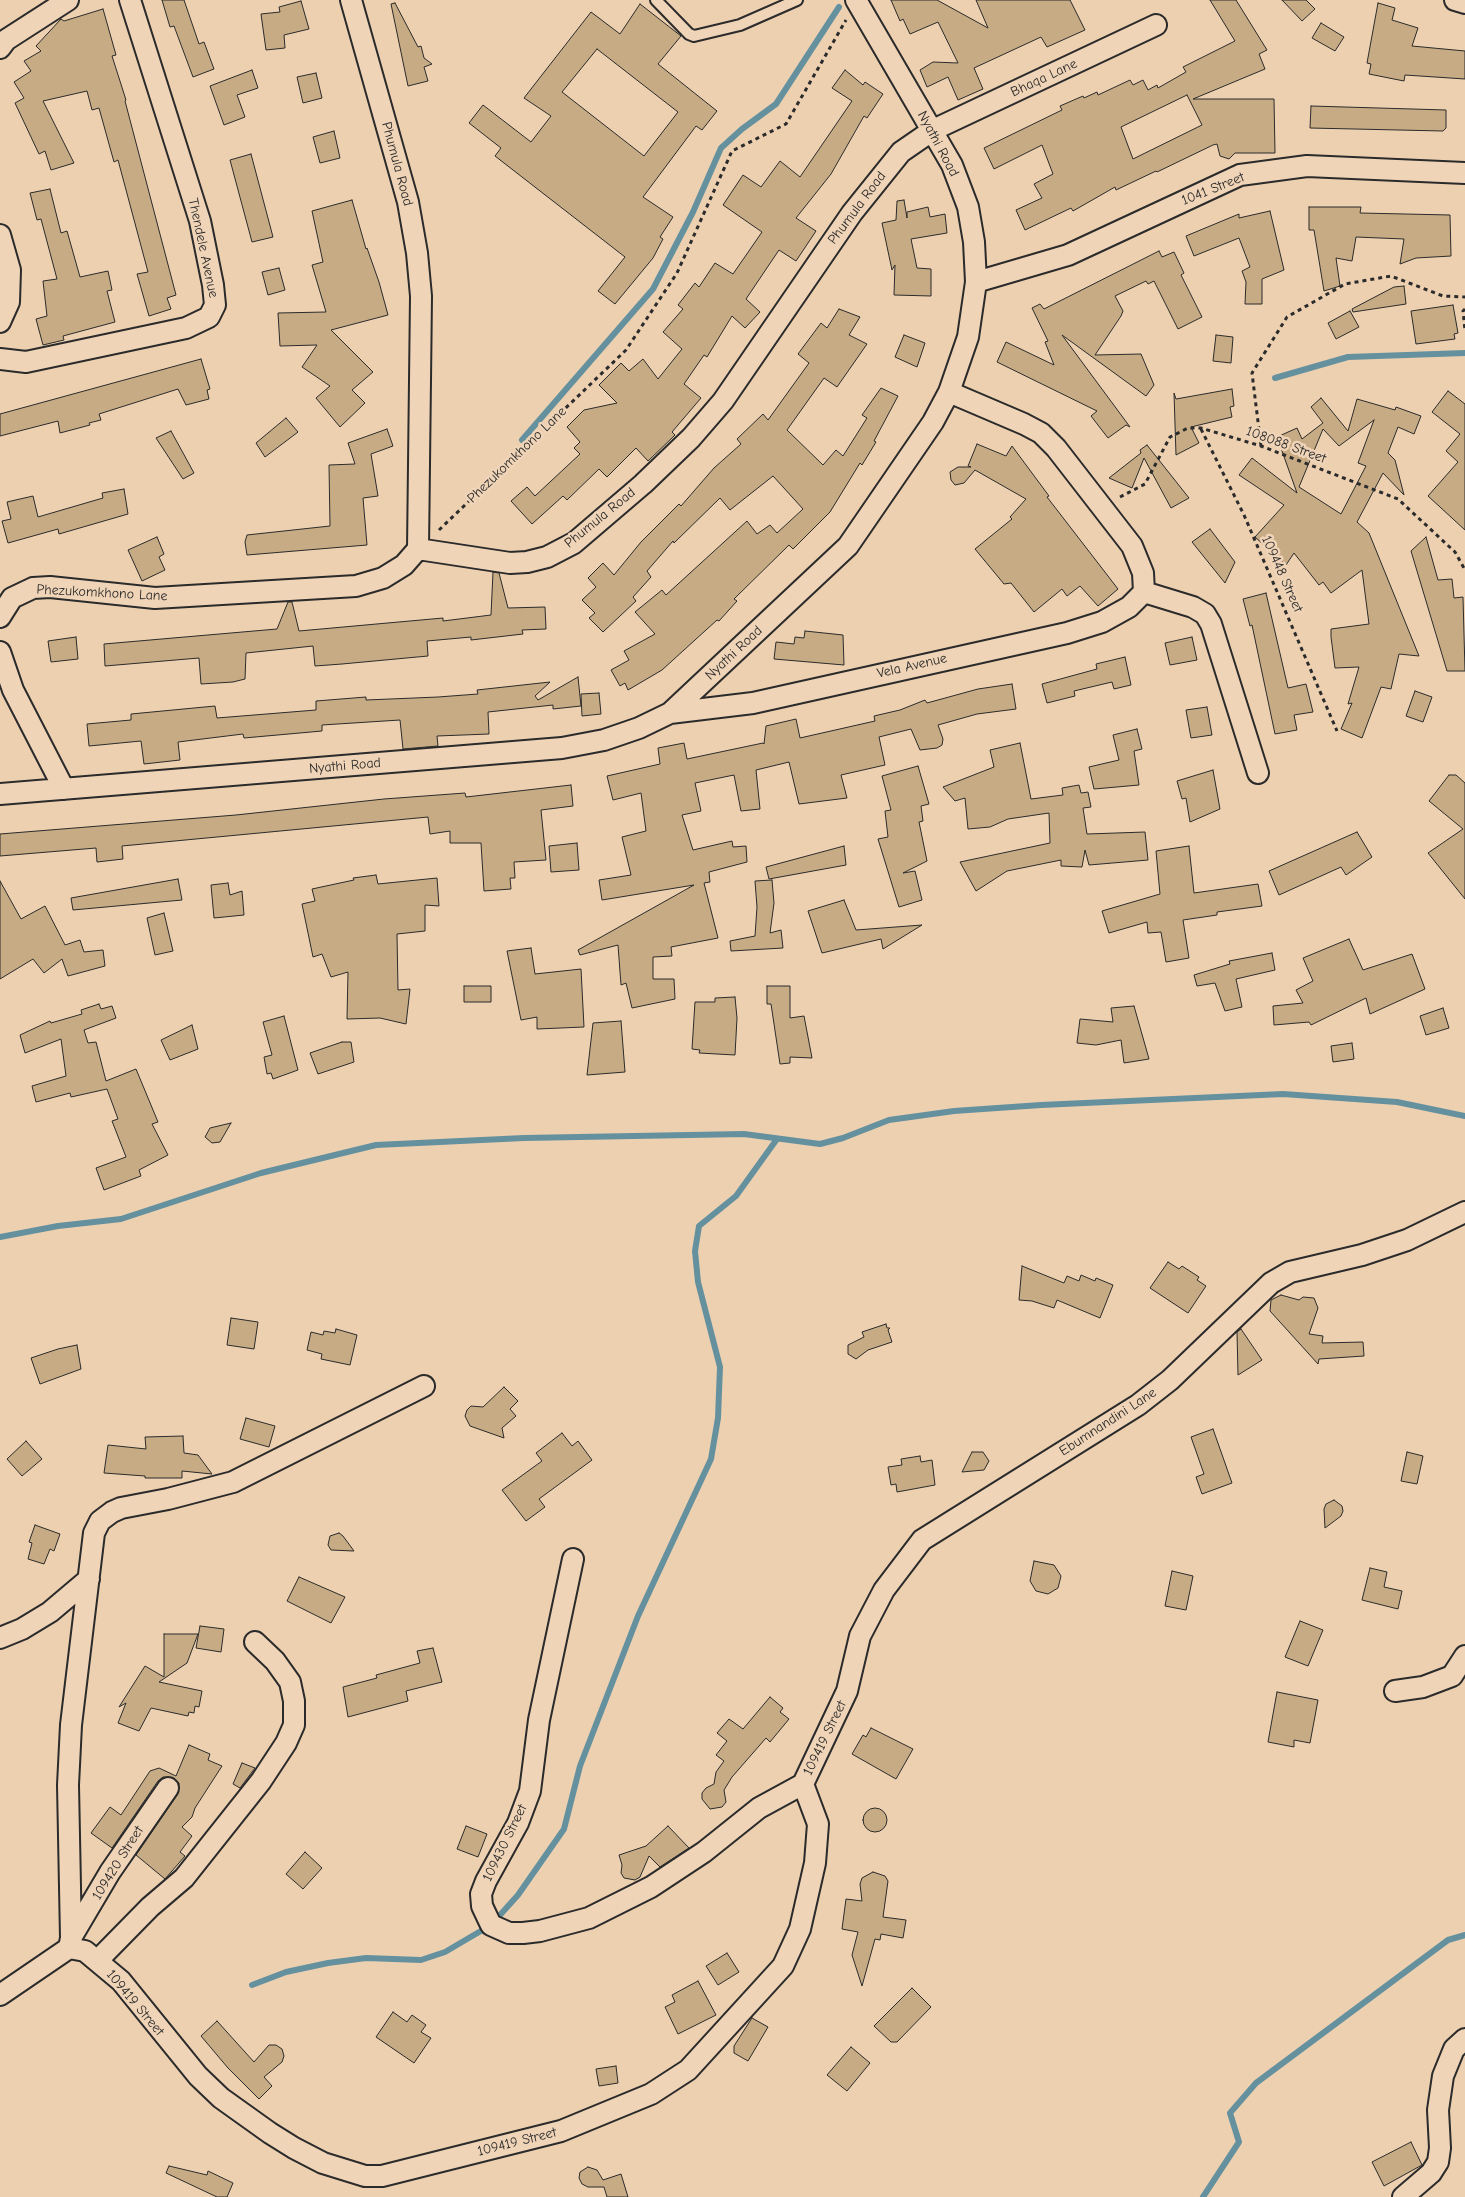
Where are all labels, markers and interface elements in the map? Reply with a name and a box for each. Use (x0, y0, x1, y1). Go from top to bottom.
street label: Bhaqa Lane (1008, 55, 1080, 101)
street label: Nyathi Road (914, 108, 962, 180)
street label: Phumula Road (378, 120, 416, 208)
street label: Phumula Road (824, 168, 890, 248)
street label: 1041 Street (1179, 169, 1247, 209)
street label: Thendele Avenue (184, 197, 222, 299)
street label: Phezukomkhono Lane (464, 403, 570, 507)
street label: 108088 Street (1244, 423, 1328, 467)
street label: Phumula Road (561, 484, 639, 552)
street label: 109448 Street (1258, 533, 1306, 615)
street label: Phezukomkhono Lane (36, 581, 168, 605)
street label: Nyathi Road (702, 622, 766, 684)
street label: Vela Avenue (875, 650, 949, 682)
street label: Nyathi Road (308, 754, 382, 778)
street label: Ebumnandini Lane (1056, 1384, 1160, 1460)
street label: 109419 Street (800, 1698, 850, 1778)
street label: 109430 Street (479, 1802, 531, 1884)
street label: 109420 Street (89, 1823, 147, 1903)
street label: 109419 Street (103, 1967, 167, 2039)
street label: 109419 Street (476, 2124, 558, 2160)

